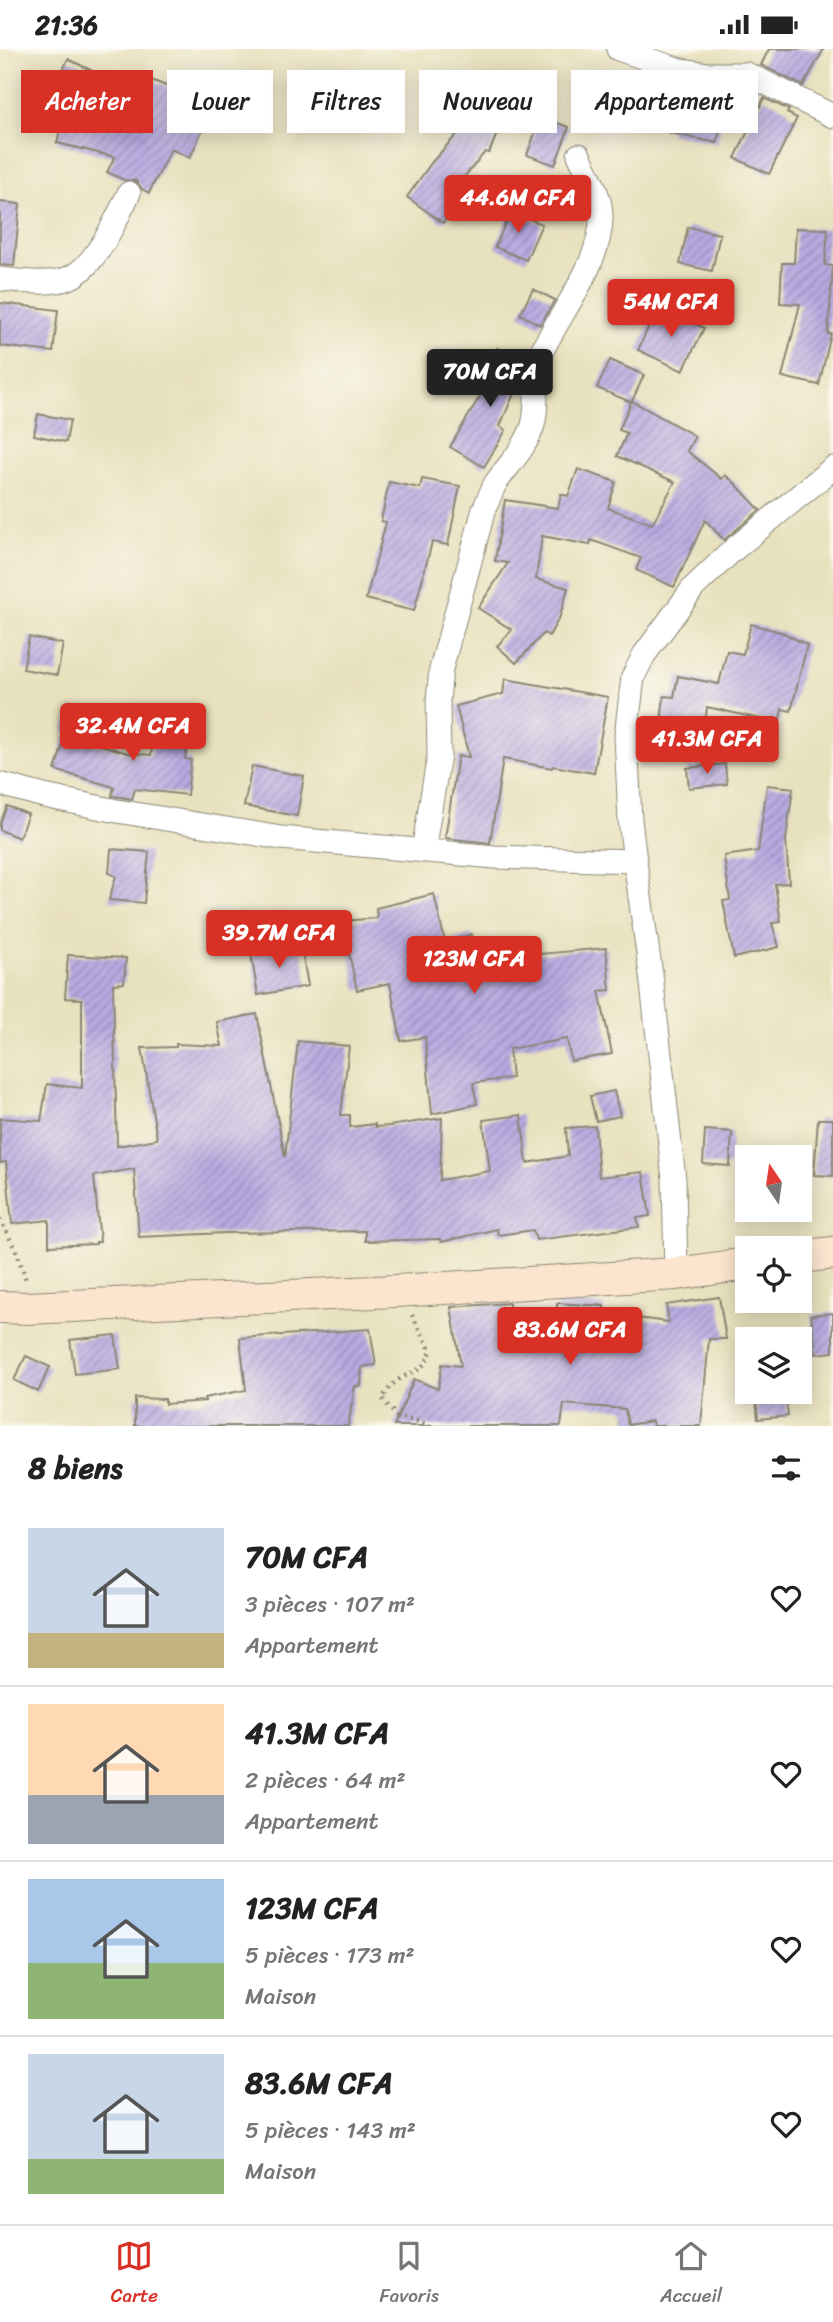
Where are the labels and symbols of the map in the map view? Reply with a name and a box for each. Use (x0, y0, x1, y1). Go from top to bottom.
pin: 44.6M CFA (438, 176, 598, 235)
pin: 54M CFA (606, 279, 736, 339)
pin: 70M CFA (425, 349, 555, 409)
pin: 32.4M CFA (53, 703, 213, 763)
pin: 41.3M CFA (627, 717, 787, 776)
pin: 39.7M CFA (199, 911, 359, 970)
pin: 123M CFA (402, 937, 546, 996)
north arrow (735, 1145, 812, 1221)
pin: 83.6M CFA (490, 1307, 650, 1367)

